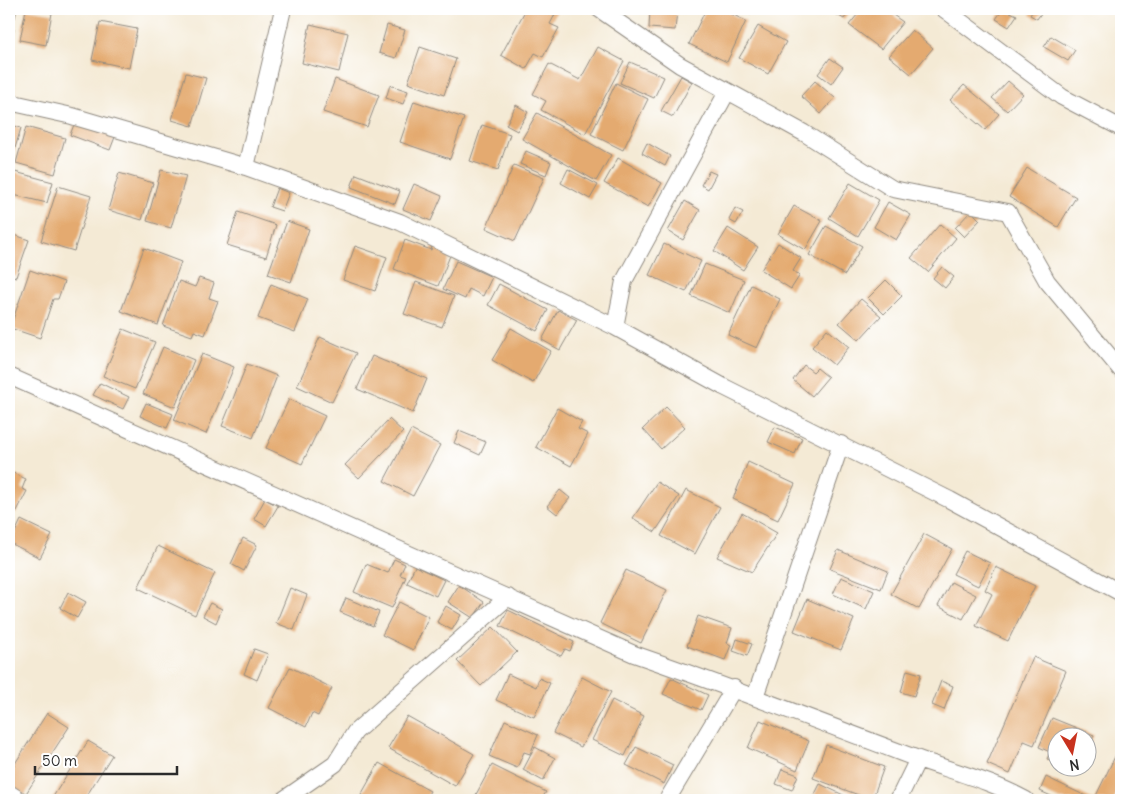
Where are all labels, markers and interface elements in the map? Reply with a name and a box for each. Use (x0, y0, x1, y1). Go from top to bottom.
north arrow (1048, 726, 1098, 776)
scale bar (35, 744, 178, 776)
text: 50 m (42, 751, 77, 770)
text: N (1068, 755, 1081, 775)

